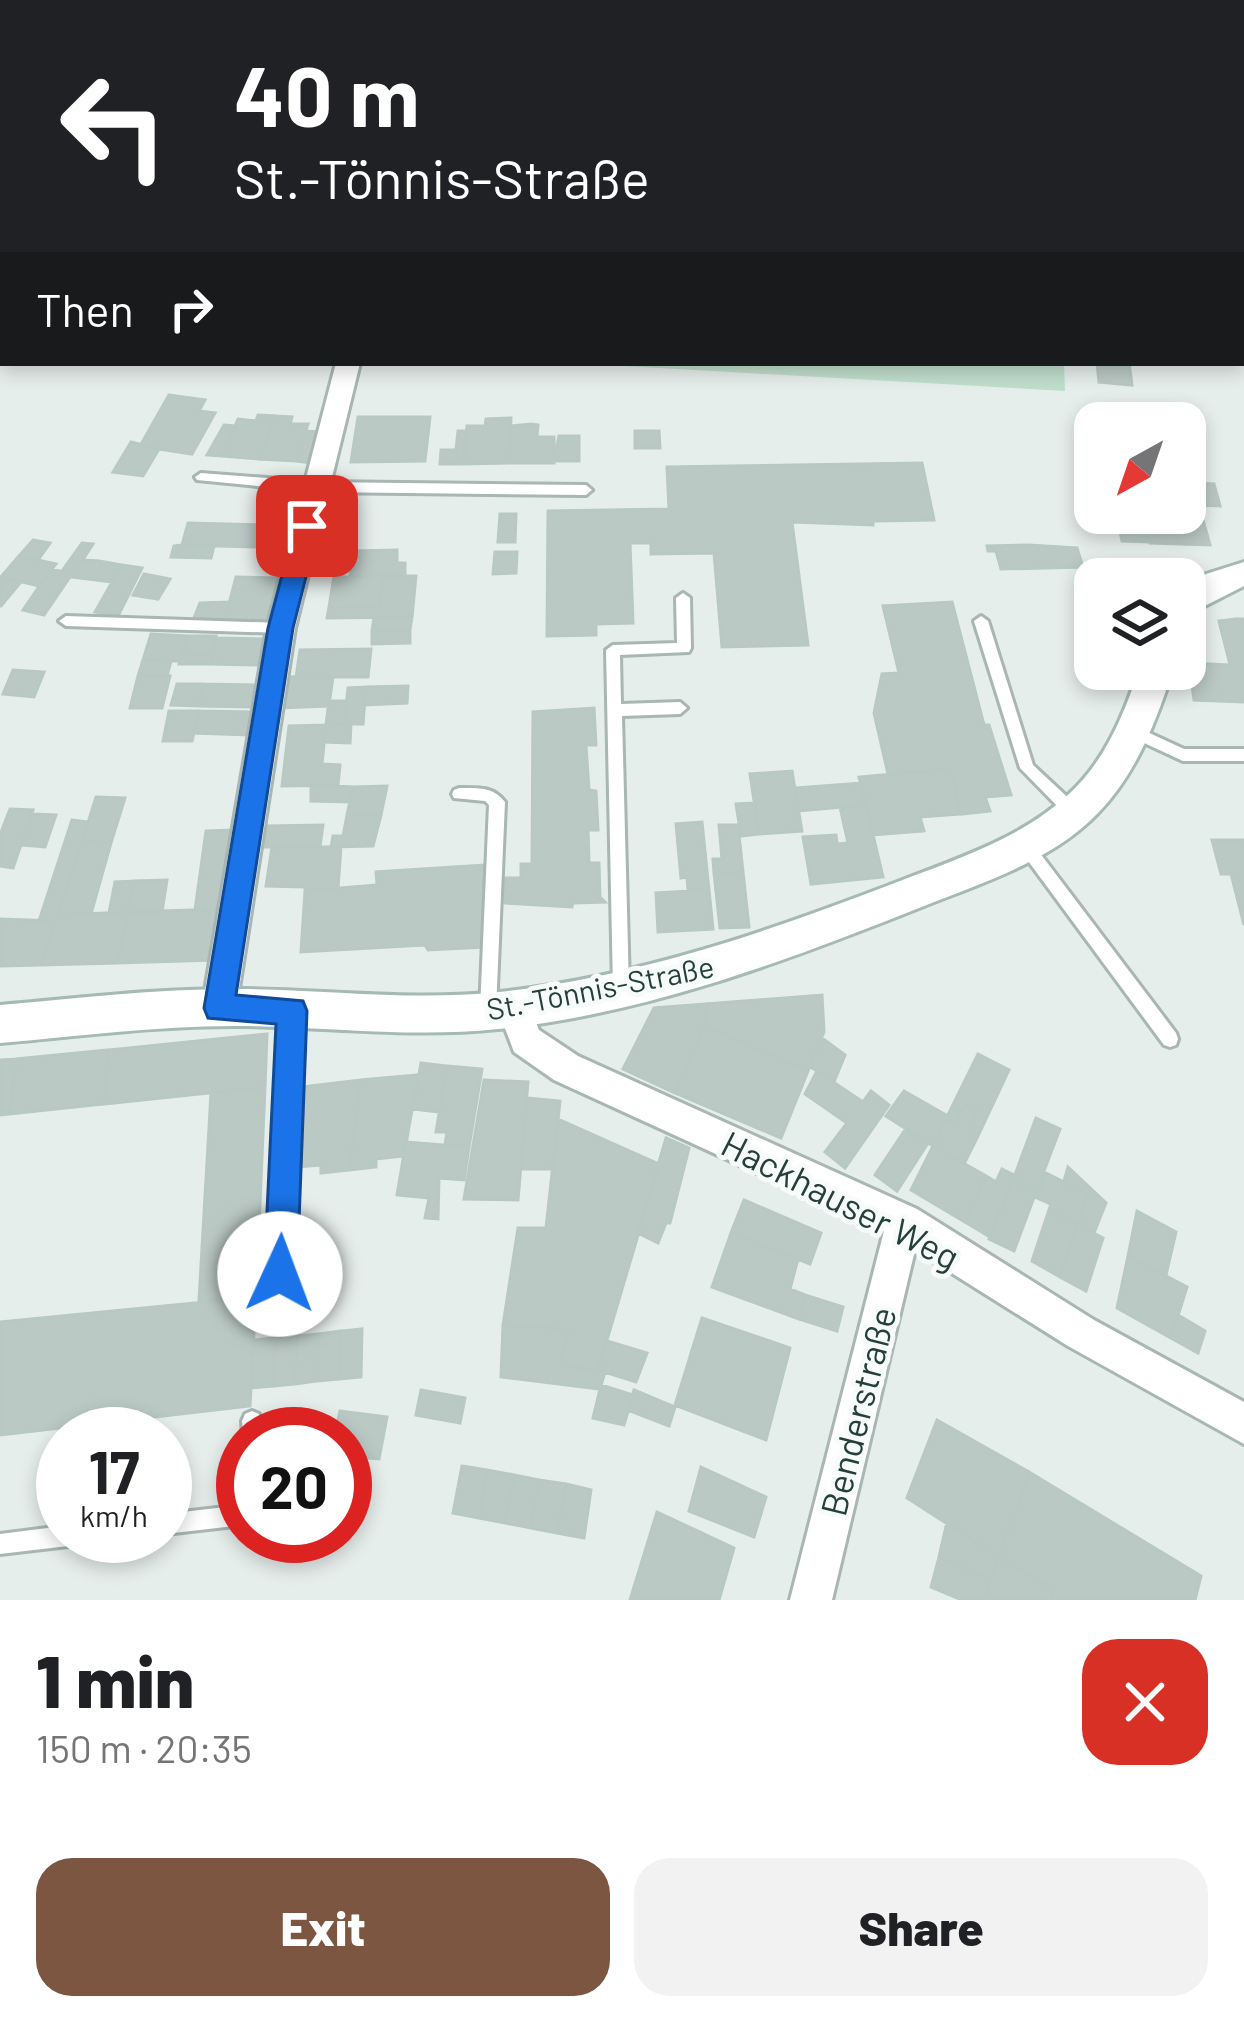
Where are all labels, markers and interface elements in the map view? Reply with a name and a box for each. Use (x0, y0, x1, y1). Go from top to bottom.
text: 40 m (234, 43, 420, 144)
icon: left (36, 48, 192, 204)
text: St.-Tönnis-Straße (234, 145, 650, 210)
icon: right (158, 276, 224, 342)
text: Then (36, 282, 134, 336)
north arrow (1074, 402, 1206, 534)
map controls (1074, 402, 1206, 690)
pin (256, 475, 358, 577)
icon: arrive (274, 493, 340, 559)
button: layers (1074, 558, 1206, 690)
street label: St.-Tönnis-Straße (483, 947, 717, 1027)
street label: Hackhauser Weg (715, 1121, 967, 1277)
position arrow (217, 1211, 343, 1337)
street label: Benderstraße (810, 1302, 904, 1520)
speed limit sign: 20 (216, 1407, 372, 1563)
text: 17 (88, 1434, 139, 1506)
text: km/h (80, 1497, 148, 1533)
text: 1 min (36, 1636, 194, 1722)
button: close (1082, 1639, 1208, 1765)
text: 150 m · 20:35 (36, 1724, 252, 1771)
button: Exit (36, 1858, 610, 1996)
button: Share (634, 1858, 1208, 1996)

